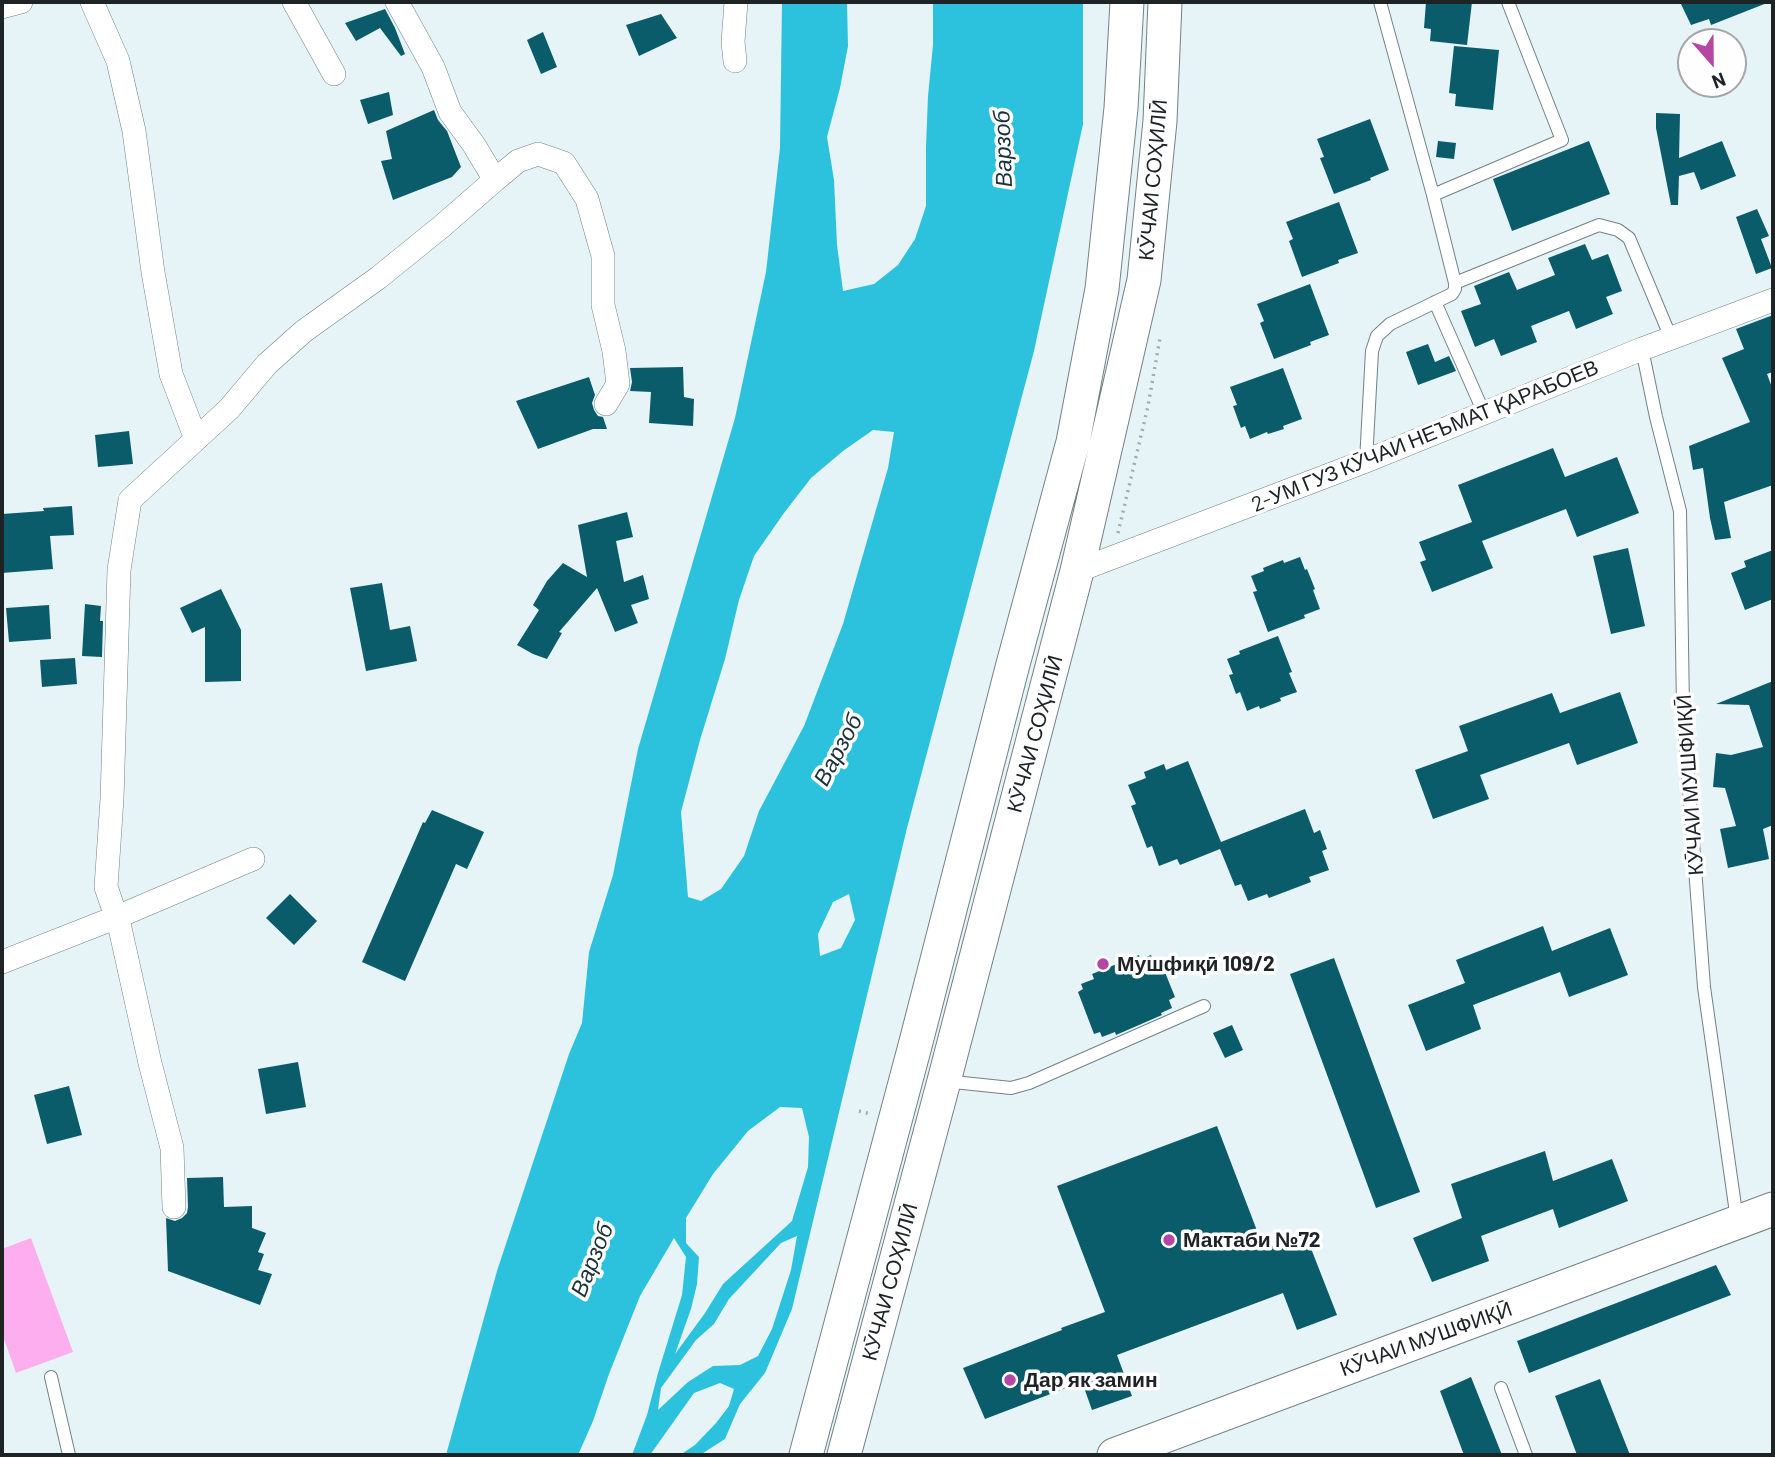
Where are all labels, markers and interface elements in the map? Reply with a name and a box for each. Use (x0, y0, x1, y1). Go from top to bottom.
north arrow (1677, 28, 1747, 98)
text: N (1709, 68, 1729, 94)
street label: КӮЧАИ СОҲИЛӢ (1133, 98, 1173, 262)
water label: Варзоб (988, 110, 1018, 188)
street label: 2-УМ ГУЗ КӮЧАИ НЕЪМАТ ҚАРАБОЕВ (1248, 355, 1602, 517)
street label: КӮЧАИ СОҲИЛӢ (1002, 653, 1068, 815)
street label: КӮЧАИ МУШФИҚӢ (1671, 694, 1709, 876)
water label: Варзоб (808, 710, 868, 790)
place label: Мушфиқӣ 109/2 (1117, 951, 1275, 977)
marker: Мушфиқӣ 109/2 (1095, 956, 1111, 972)
street label: КӮЧАИ СОҲИЛӢ (857, 1201, 923, 1363)
water label: Варзоб (565, 1219, 619, 1301)
place label: Мактаби №72 (1183, 1227, 1321, 1253)
marker: Мактаби №72 (1161, 1232, 1177, 1248)
street label: КӮЧАИ МУШФИҚӢ (1336, 1296, 1516, 1382)
place label: Дар як замин (1024, 1367, 1158, 1393)
marker: Дар як замин (1002, 1372, 1018, 1388)

